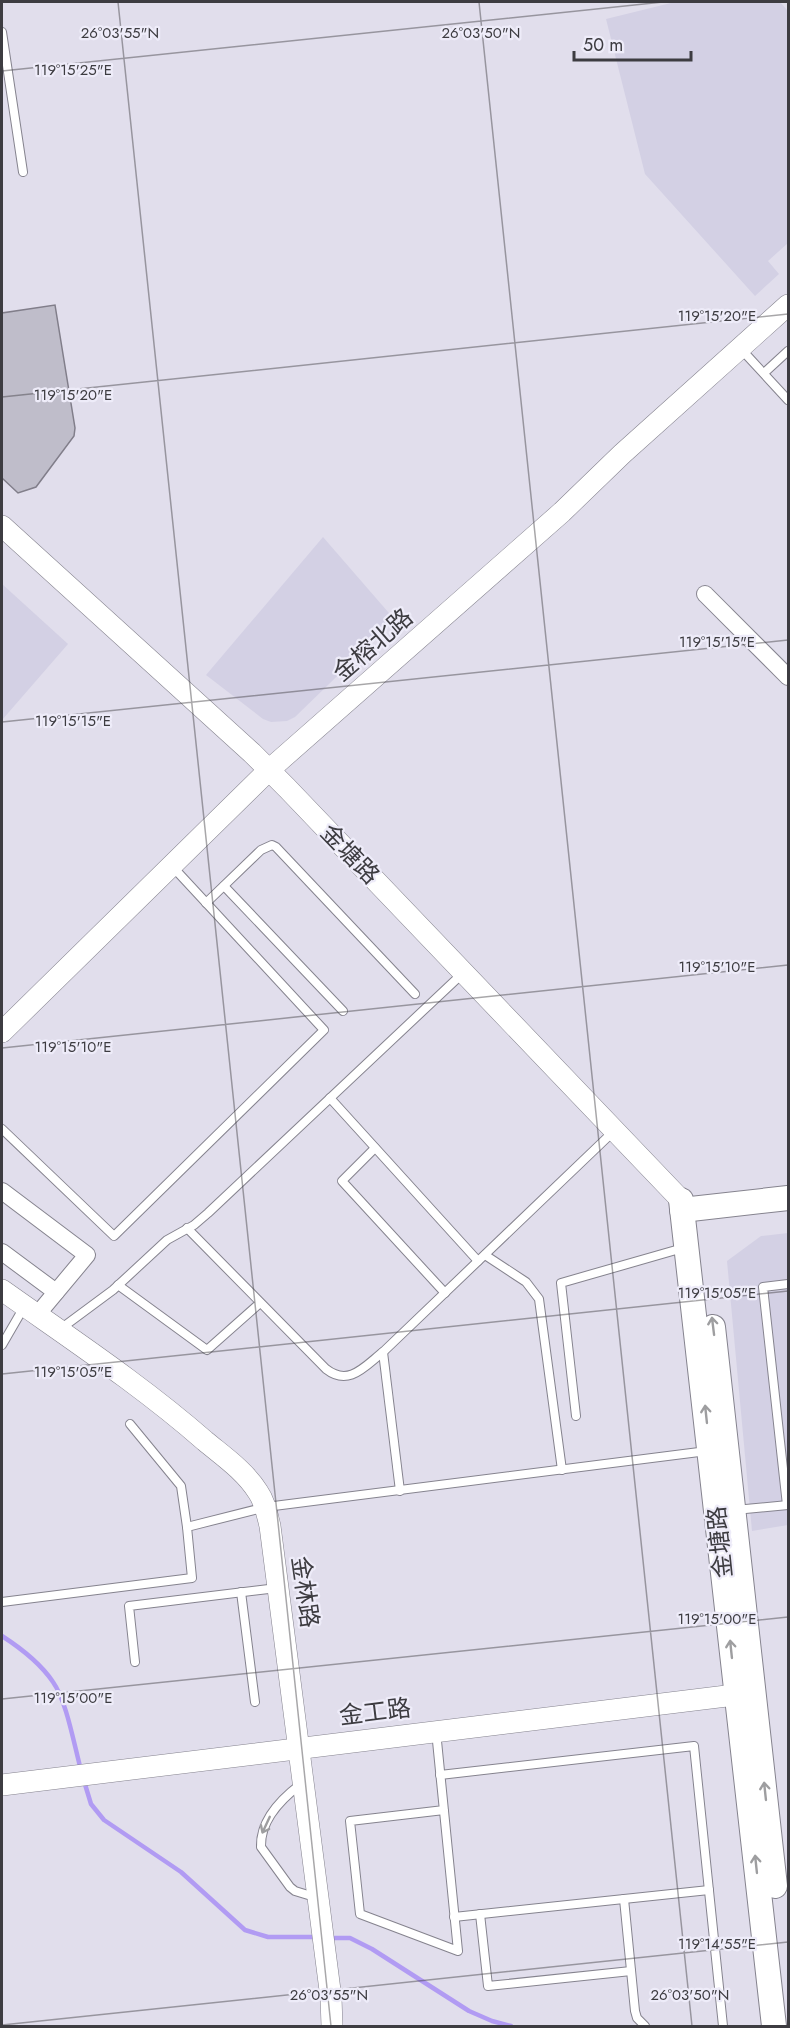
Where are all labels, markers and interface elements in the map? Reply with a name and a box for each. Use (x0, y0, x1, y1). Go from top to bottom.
text: 26°03'55"N (81, 22, 159, 44)
text: 26°03'50"N (442, 22, 520, 44)
scale bar (574, 24, 691, 62)
text: 50 m (583, 32, 623, 58)
text: 119°15'25"E (34, 59, 112, 81)
text: 119°15'20"E (678, 305, 756, 327)
text: 119°15'20"E (34, 384, 112, 406)
street label: 金榕北路 (325, 600, 420, 689)
text: 119°15'15"E (679, 631, 755, 653)
text: 119°15'15"E (35, 710, 111, 732)
street label: 金塘路 (313, 816, 388, 892)
text: 119°15'10"E (679, 956, 755, 978)
text: 119°15'10"E (35, 1036, 111, 1058)
text: 119°15'05"E (678, 1282, 756, 1304)
one-way arrow (707, 1317, 718, 1337)
text: 119°15'05"E (34, 1361, 112, 1383)
one-way arrow (700, 1404, 711, 1424)
street label: 金塘路 (698, 1504, 741, 1580)
street label: 金林路 (283, 1554, 328, 1630)
text: 119°15'00"E (677, 1608, 757, 1630)
one-way arrow (726, 1640, 737, 1660)
text: 119°15'00"E (33, 1687, 113, 1709)
street label: 金工路 (337, 1690, 413, 1733)
one-way arrow (759, 1782, 770, 1802)
one-way arrow (260, 1816, 271, 1834)
one-way arrow (750, 1855, 761, 1874)
text: 119°14'55"E (678, 1933, 756, 1955)
text: 26°03'55"N (290, 1984, 368, 2006)
text: 26°03'50"N (651, 1984, 729, 2006)

